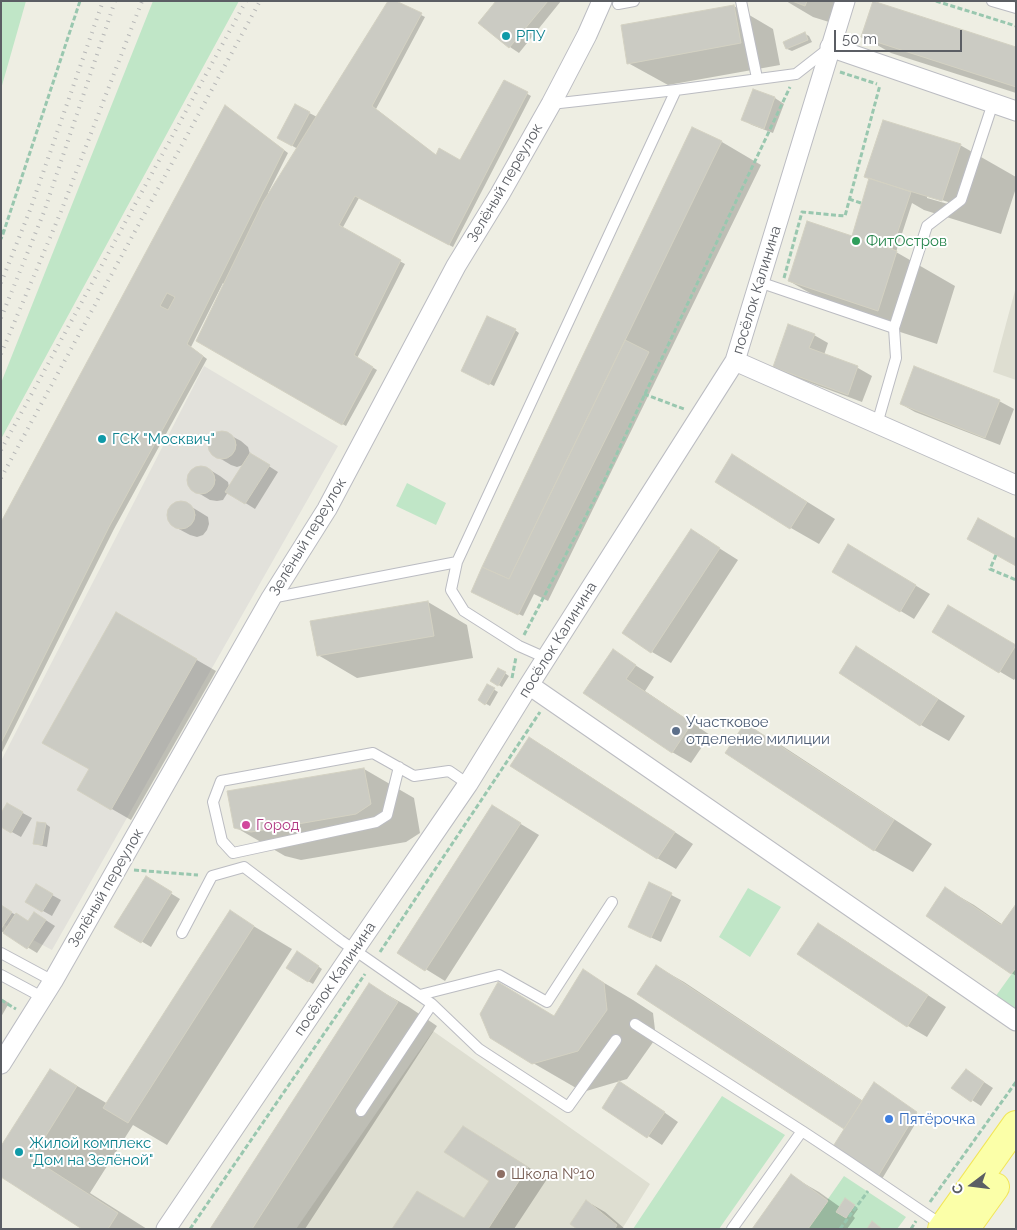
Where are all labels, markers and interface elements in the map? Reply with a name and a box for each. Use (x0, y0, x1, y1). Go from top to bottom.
scale bar (837, 20, 964, 52)
place label: РПУ (516, 27, 545, 45)
marker: РПУ (500, 30, 512, 42)
text: 50 m (842, 30, 877, 48)
street label: Зелёный переулок (464, 120, 546, 246)
street label: посёлок Калинина (729, 224, 785, 356)
place label: ФитОстров (866, 232, 947, 250)
marker: ФитОстров (850, 235, 862, 247)
place label: ГСК "Москвич" (112, 430, 215, 448)
marker: ГСК "Москвич" (96, 433, 108, 445)
street label: Зелёный переулок (266, 475, 350, 599)
street label: посёлок Калинина (515, 579, 601, 701)
place label: Участковое отделение милиции (686, 713, 830, 748)
marker: Участковое отделение милиции (670, 725, 682, 737)
place label: Город (256, 816, 300, 834)
marker: Город (240, 819, 252, 831)
street label: Зелёный переулок (65, 825, 147, 951)
street label: посёлок Калинина (290, 919, 380, 1039)
place label: Пятёрочка (899, 1110, 975, 1128)
marker: Пятёрочка (883, 1113, 895, 1125)
place label: Жилой комплекс "Дом на Зелёной" (29, 1134, 153, 1169)
marker: Жилой комплекс "Дом на Зелёной" (13, 1146, 25, 1158)
north arrow (947, 1160, 997, 1210)
place label: Школа №10 (511, 1165, 595, 1183)
marker: Школа №10 (495, 1168, 507, 1180)
text: С (949, 1182, 966, 1196)

